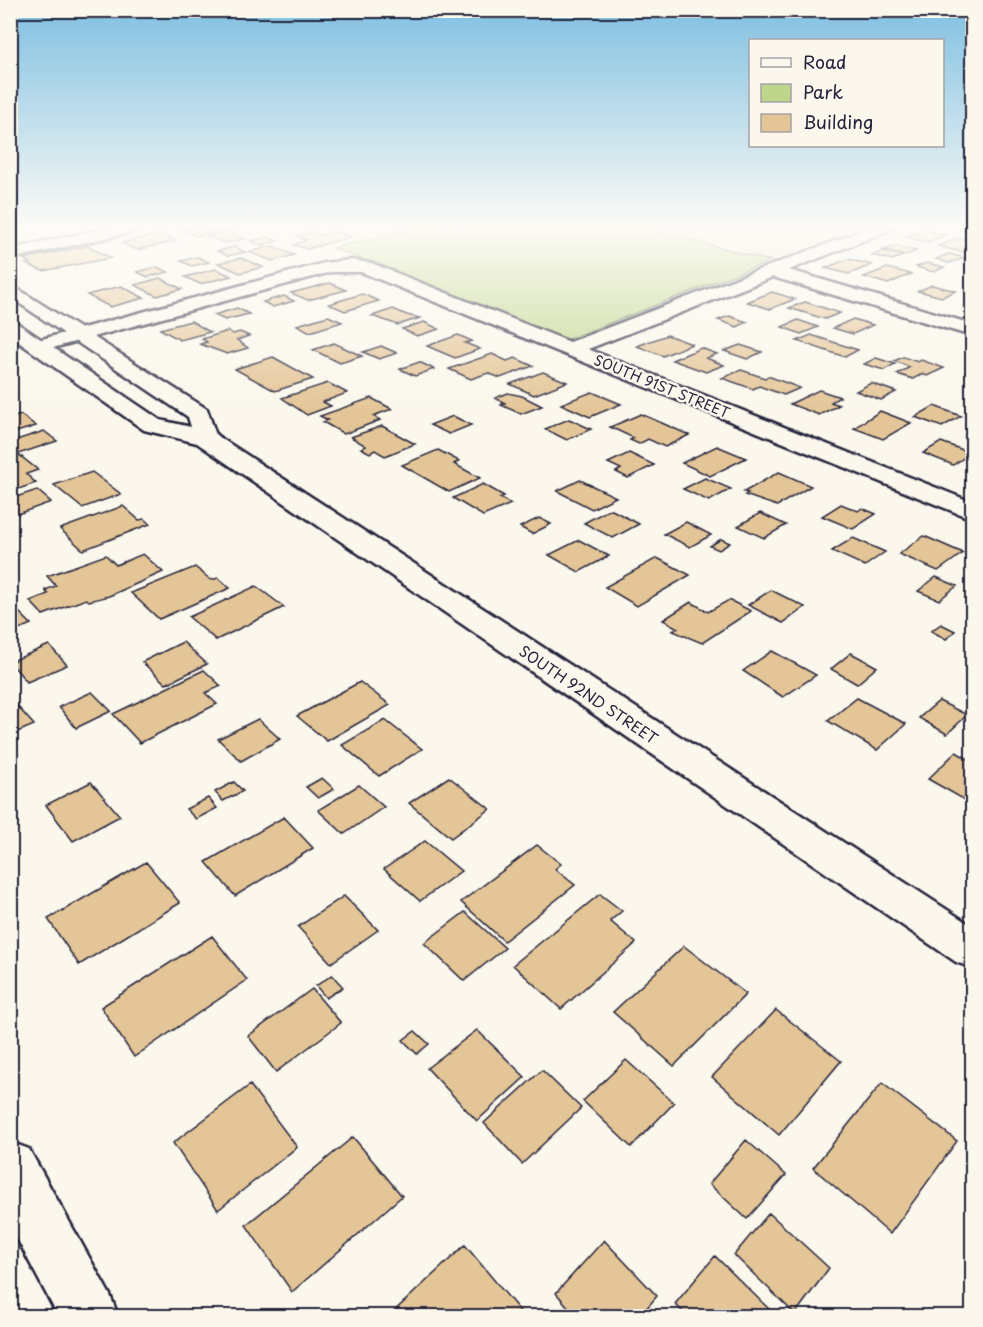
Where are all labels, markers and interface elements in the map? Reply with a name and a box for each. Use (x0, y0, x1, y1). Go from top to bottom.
legend (749, 39, 944, 147)
text: Road (803, 48, 847, 75)
text: Park (803, 78, 843, 105)
text: Building (803, 108, 873, 135)
street label: SOUTH 91ST STREET (591, 349, 733, 423)
street label: SOUTH 92ND STREET (515, 639, 664, 750)

